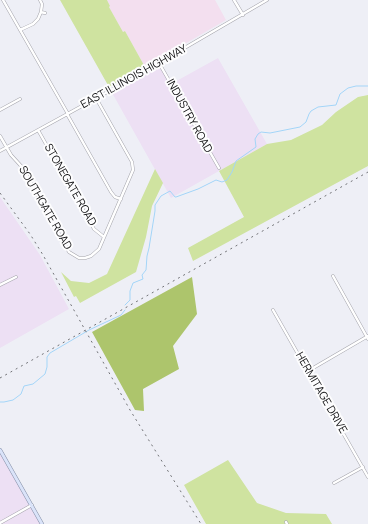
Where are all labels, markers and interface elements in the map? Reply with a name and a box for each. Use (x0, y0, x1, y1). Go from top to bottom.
street label: EAST ILLINOIS HIGHWAY (79, 42, 189, 112)
street label: INDUSTRY ROAD (163, 77, 215, 155)
street label: STONEGATE ROAD (41, 142, 99, 228)
street label: SOUTHGATE ROAD (16, 164, 74, 252)
street label: HERMITAGE DRIVE (292, 350, 350, 436)

